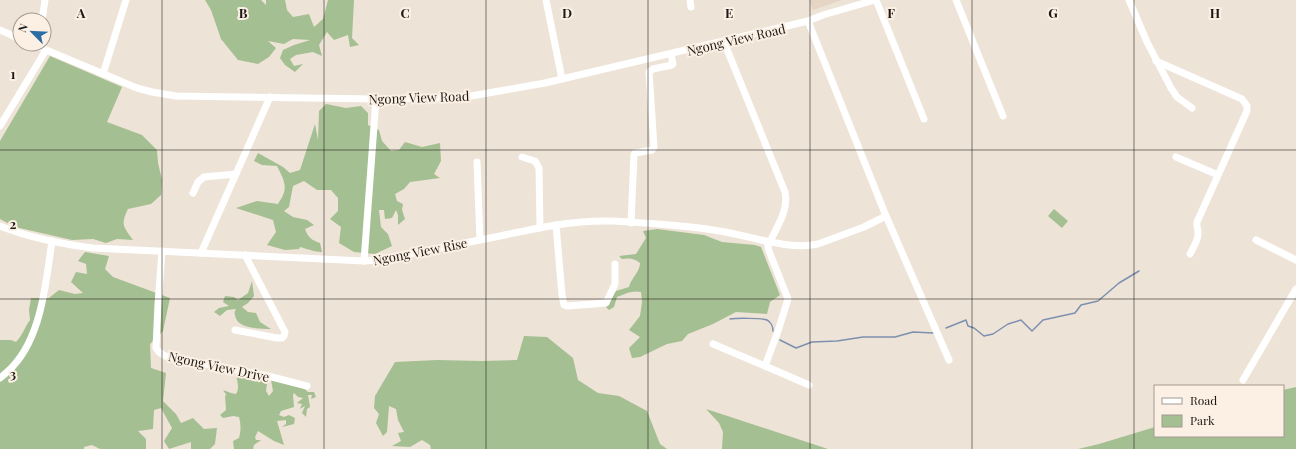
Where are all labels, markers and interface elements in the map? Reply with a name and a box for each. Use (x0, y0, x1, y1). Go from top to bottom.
text: A (76, 4, 86, 21)
text: B (239, 4, 248, 21)
text: C (400, 4, 410, 21)
text: D (562, 4, 572, 21)
text: E (725, 4, 733, 21)
text: F (887, 4, 895, 21)
text: G (1048, 4, 1058, 21)
text: H (1210, 4, 1220, 21)
north arrow (12, 12, 52, 52)
street label: Ngong View Road (685, 19, 787, 59)
text: N (14, 21, 31, 34)
text: 1 (11, 65, 16, 82)
street label: Ngong View Road (368, 87, 470, 107)
text: 2 (10, 215, 17, 232)
street label: Ngong View Rise (371, 233, 469, 268)
street label: Ngong View Drive (167, 347, 272, 385)
text: 3 (10, 365, 16, 382)
legend (1154, 385, 1284, 437)
text: Road (1190, 392, 1217, 408)
text: Park (1190, 412, 1215, 428)

